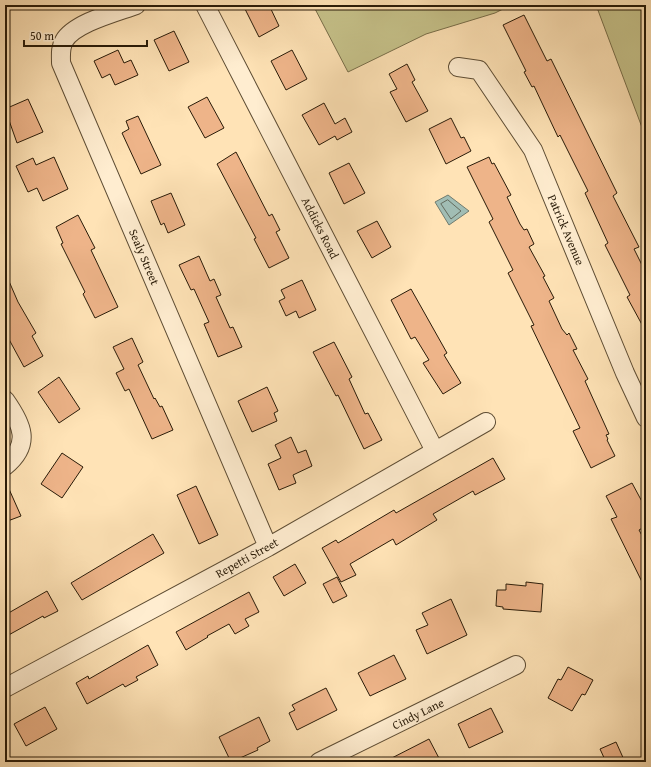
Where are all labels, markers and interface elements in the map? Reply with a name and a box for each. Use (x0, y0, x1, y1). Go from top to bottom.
scale bar (24, 22, 147, 48)
text: 50 m (30, 27, 54, 44)
street label: Patrick Avenue (544, 192, 589, 268)
street label: Addicks Road (298, 194, 344, 262)
street label: Sealy Street (125, 226, 164, 288)
street label: Repetti Street (212, 533, 282, 582)
street label: Cindy Lane (389, 694, 447, 733)

